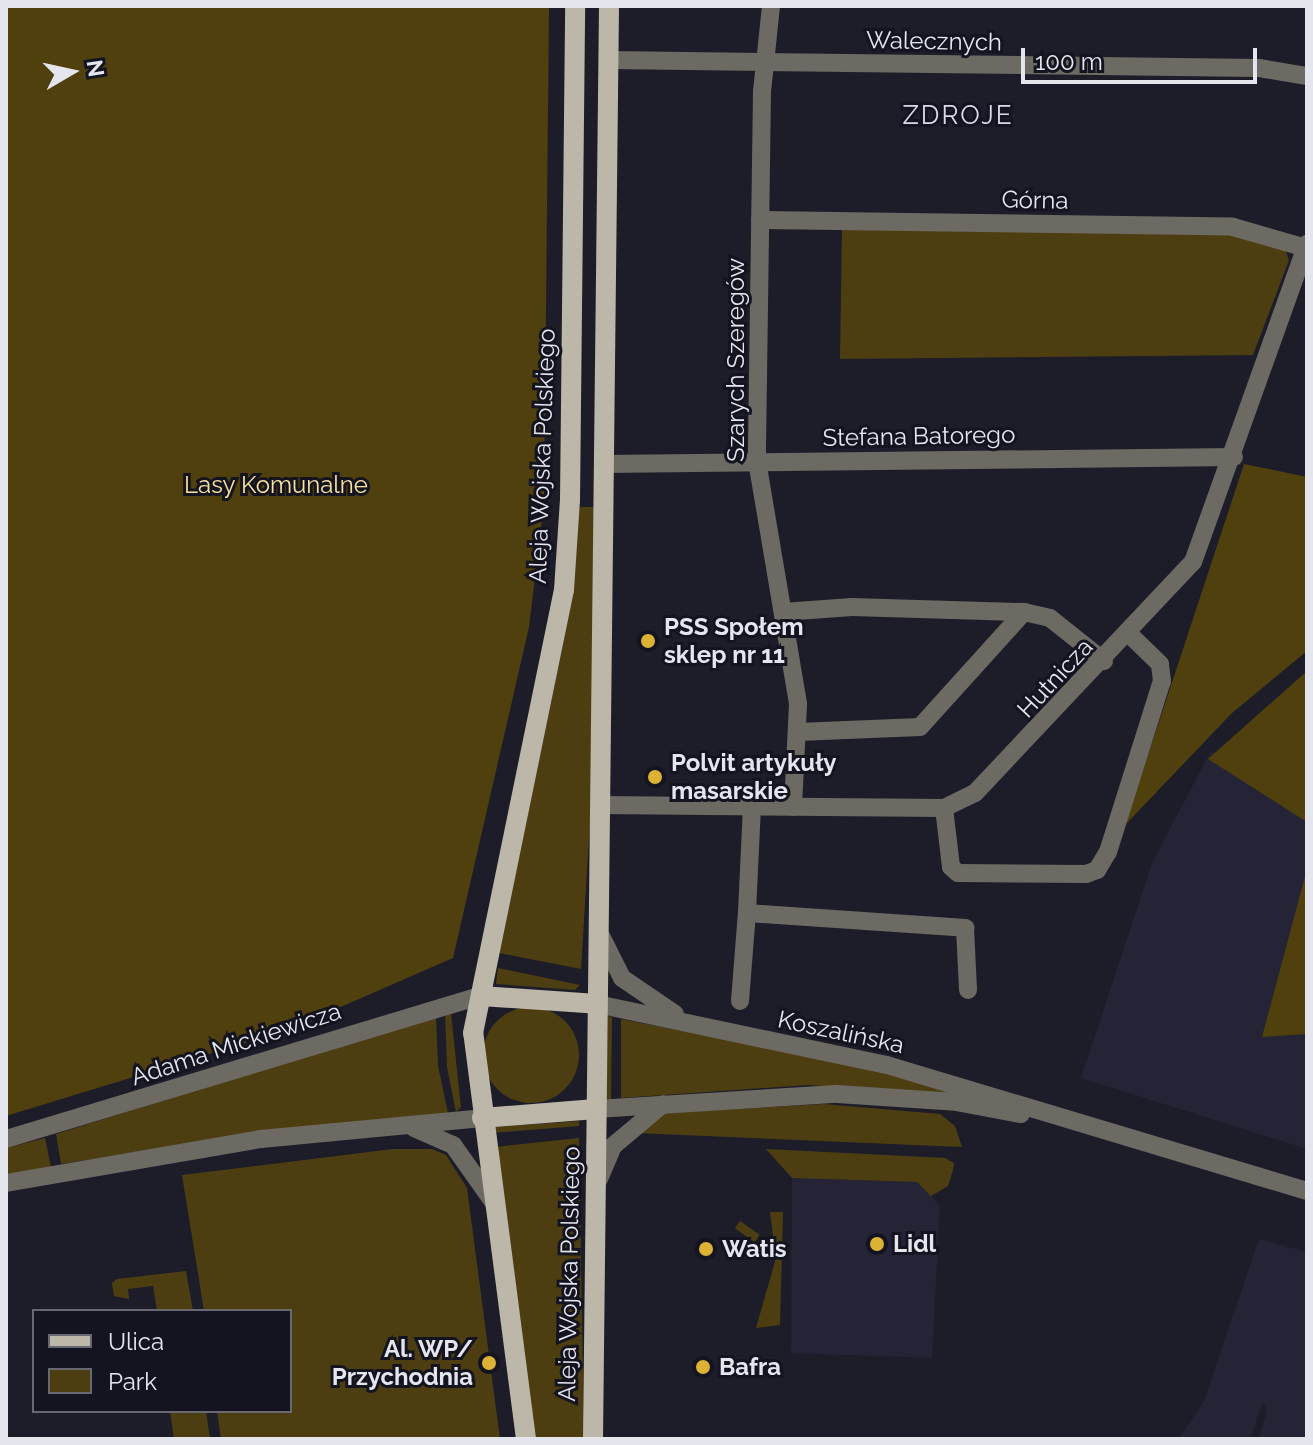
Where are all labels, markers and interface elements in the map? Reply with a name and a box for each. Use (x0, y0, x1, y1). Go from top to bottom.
street label: Walecznych (866, 25, 1002, 57)
north arrow (32, 32, 112, 112)
scale bar (1025, 32, 1261, 82)
text: 100 m (1035, 47, 1103, 76)
text: N (82, 58, 110, 79)
district label: ZDROJE (902, 100, 1014, 132)
street label: Górna (1001, 185, 1069, 215)
street label: Szarych Szeregów (722, 258, 750, 462)
street label: Aleja Wojska Polskiego (523, 327, 561, 585)
street label: Stefana Batorego (822, 420, 1016, 452)
park label: Lasy Komunalne (184, 471, 368, 499)
place label: PSS Społem sklep nr 11 (664, 613, 804, 669)
marker: PSS Społem sklep nr 11 (639, 632, 657, 650)
street label: Hutnicza (1011, 633, 1099, 723)
place label: Polvit artykuły masarskie (671, 749, 836, 805)
marker: Polvit artykuły masarskie (646, 768, 664, 786)
street label: Adama Mickiewicza (127, 996, 345, 1092)
street label: Koszalińska (775, 1005, 907, 1059)
street label: Aleja Wojska Polskiego (552, 1146, 586, 1402)
place label: Lidl (893, 1230, 936, 1258)
place label: Watis (722, 1235, 787, 1263)
marker: Lidl (868, 1235, 886, 1253)
marker: Watis (697, 1240, 715, 1258)
legend (32, 1309, 292, 1413)
text: Ulica (108, 1327, 164, 1356)
place label: Al. WP/ Przychodnia (332, 1335, 473, 1391)
place label: Bafra (719, 1353, 781, 1381)
marker: Al. WP/ Przychodnia (480, 1354, 498, 1372)
marker: Bafra (694, 1358, 712, 1376)
text: Park (108, 1367, 157, 1396)

